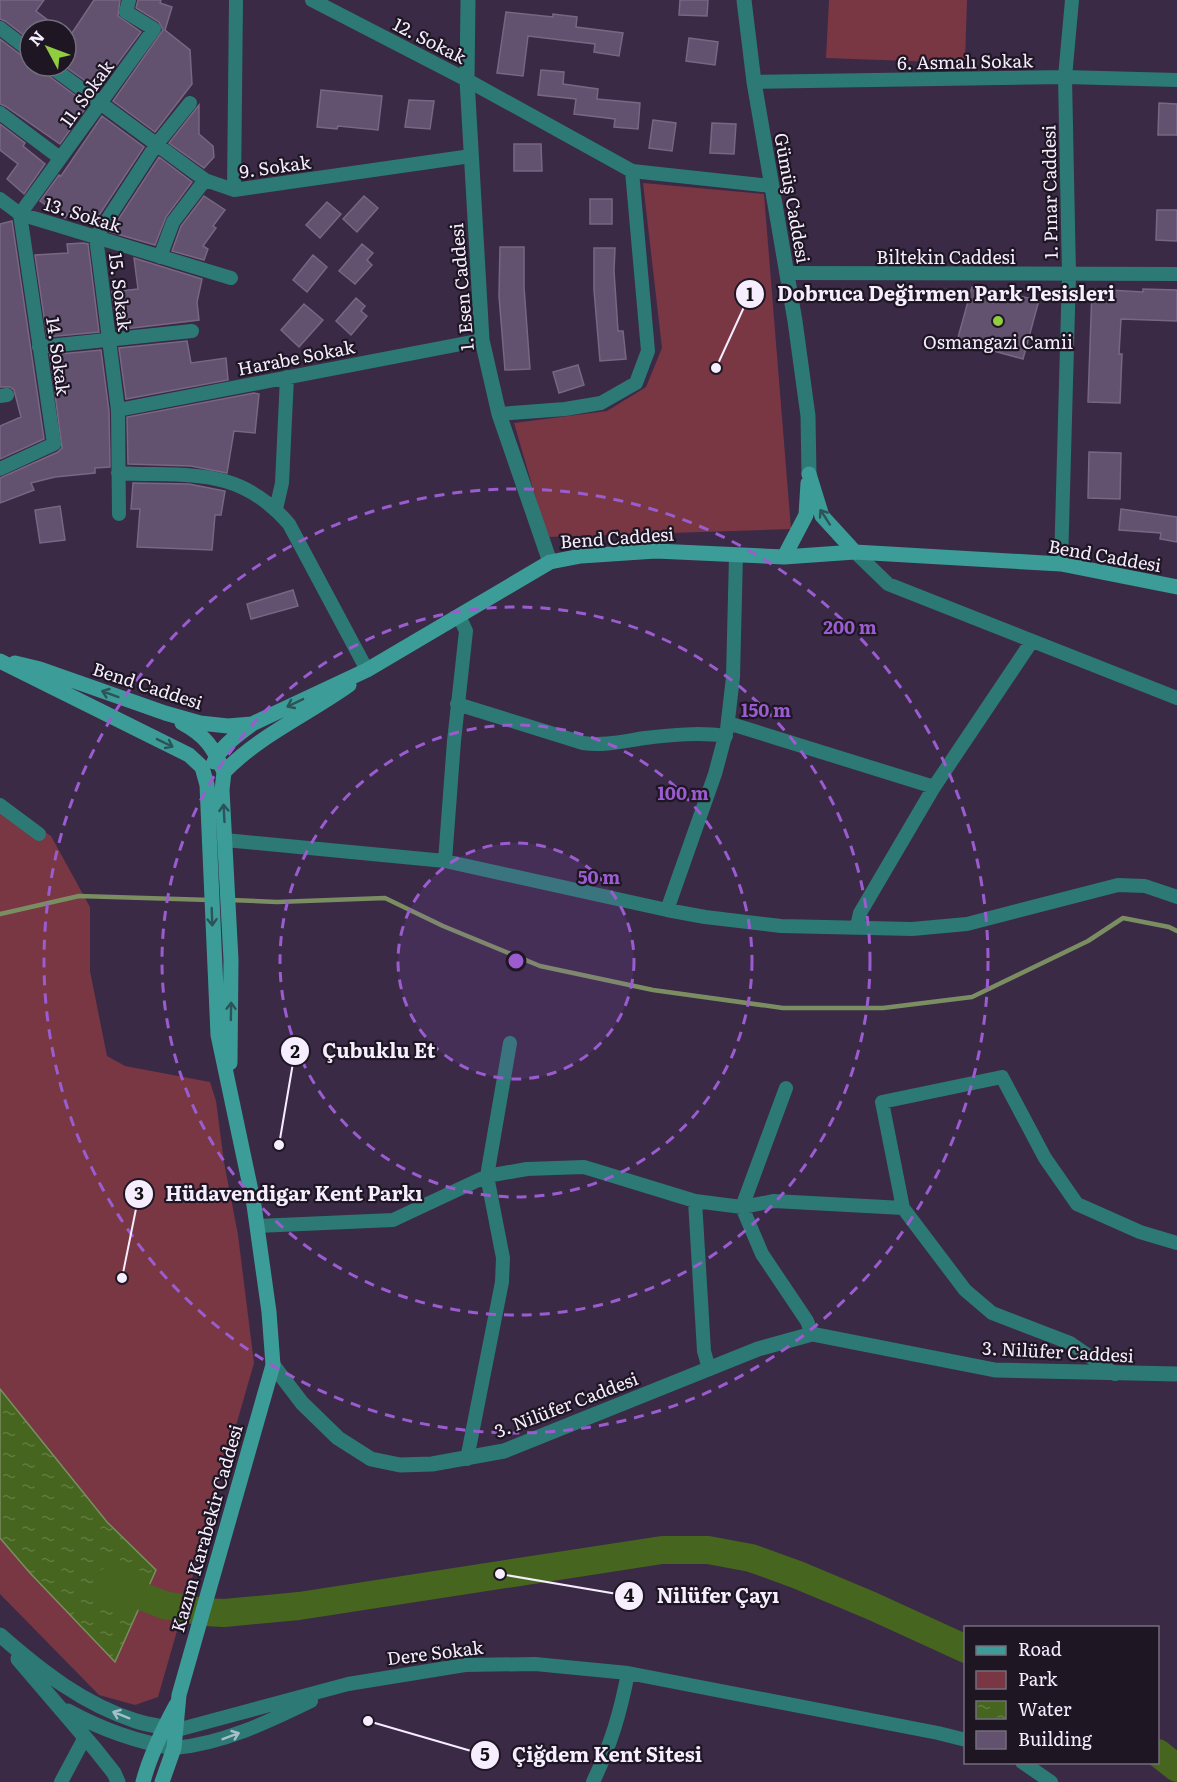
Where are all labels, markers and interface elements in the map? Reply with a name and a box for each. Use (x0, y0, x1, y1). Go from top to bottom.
street label: 12. Sokak (389, 10, 472, 70)
north arrow (18, 18, 78, 78)
text: N (22, 25, 49, 50)
street label: 6. Asmalı Sokak (897, 46, 1034, 76)
street label: 11. Sokak (52, 53, 120, 132)
street label: 1. Pınar Caddesi (1034, 125, 1064, 259)
street label: Gümüş Caddesi (768, 131, 818, 265)
street label: 9. Sokak (238, 148, 313, 184)
street label: 13. Sokak (41, 189, 126, 239)
street label: 1. Esen Caddesi (442, 222, 480, 352)
street label: Biltekin Caddesi (876, 243, 1016, 270)
street label: 15. Sokak (103, 251, 139, 334)
callout: Dobruca Değirmen Park Tesisleri (735, 275, 1127, 313)
text: Dobruca Değirmen Park Tesisleri (777, 277, 1115, 307)
text: 1 (746, 280, 754, 307)
marker: Osmangazi Camii (991, 314, 1005, 328)
street label: 14. Sokak (40, 315, 78, 398)
place label: Osmangazi Camii (923, 328, 1073, 355)
street label: Harabe Sokak (235, 332, 358, 382)
one-way arrow (819, 508, 832, 525)
street label: Bend Caddesi (559, 520, 675, 554)
street label: Bend Caddesi (1046, 532, 1164, 578)
text: 200 m (823, 613, 877, 640)
street label: Bend Caddesi (89, 654, 207, 716)
one-way arrow (101, 687, 120, 698)
text: 150 m (741, 696, 791, 723)
one-way arrow (286, 698, 304, 710)
one-way arrow (156, 738, 174, 750)
text: 100 m (657, 779, 709, 806)
one-way arrow (218, 803, 229, 823)
text: 50 m (578, 863, 620, 890)
one-way arrow (207, 906, 218, 926)
centre of rings (506, 951, 526, 971)
one-way arrow (225, 1001, 237, 1021)
callout: Çubuklu Et (280, 1032, 448, 1070)
text: Çubuklu Et (322, 1034, 436, 1064)
text: 2 (290, 1037, 300, 1064)
callout: Hüdavendigar Kent Parkı (124, 1175, 435, 1213)
text: Hüdavendigar Kent Parkı (165, 1177, 423, 1207)
text: 3 (134, 1179, 144, 1206)
street label: 3. Nilüfer Caddesi (981, 1334, 1135, 1368)
street label: 3. Nilüfer Caddesi (490, 1364, 642, 1444)
street label: Kazım Karabekir Caddesi (163, 1421, 249, 1635)
callout: Nilüfer Çayı (614, 1577, 791, 1615)
text: Nilüfer Çayı (657, 1579, 779, 1609)
text: 4 (624, 1581, 635, 1608)
legend (964, 1626, 1159, 1764)
street label: Dere Sokak (385, 1633, 486, 1671)
text: Road (1018, 1635, 1062, 1662)
text: Park (1018, 1665, 1059, 1692)
text: Water (1018, 1695, 1072, 1722)
one-way arrow (112, 1709, 130, 1720)
text: Building (1018, 1725, 1093, 1752)
one-way arrow (221, 1729, 239, 1740)
callout: Çiğdem Kent Sitesi (470, 1736, 714, 1774)
text: Çiğdem Kent Sitesi (512, 1738, 702, 1768)
text: 5 (480, 1740, 490, 1767)

